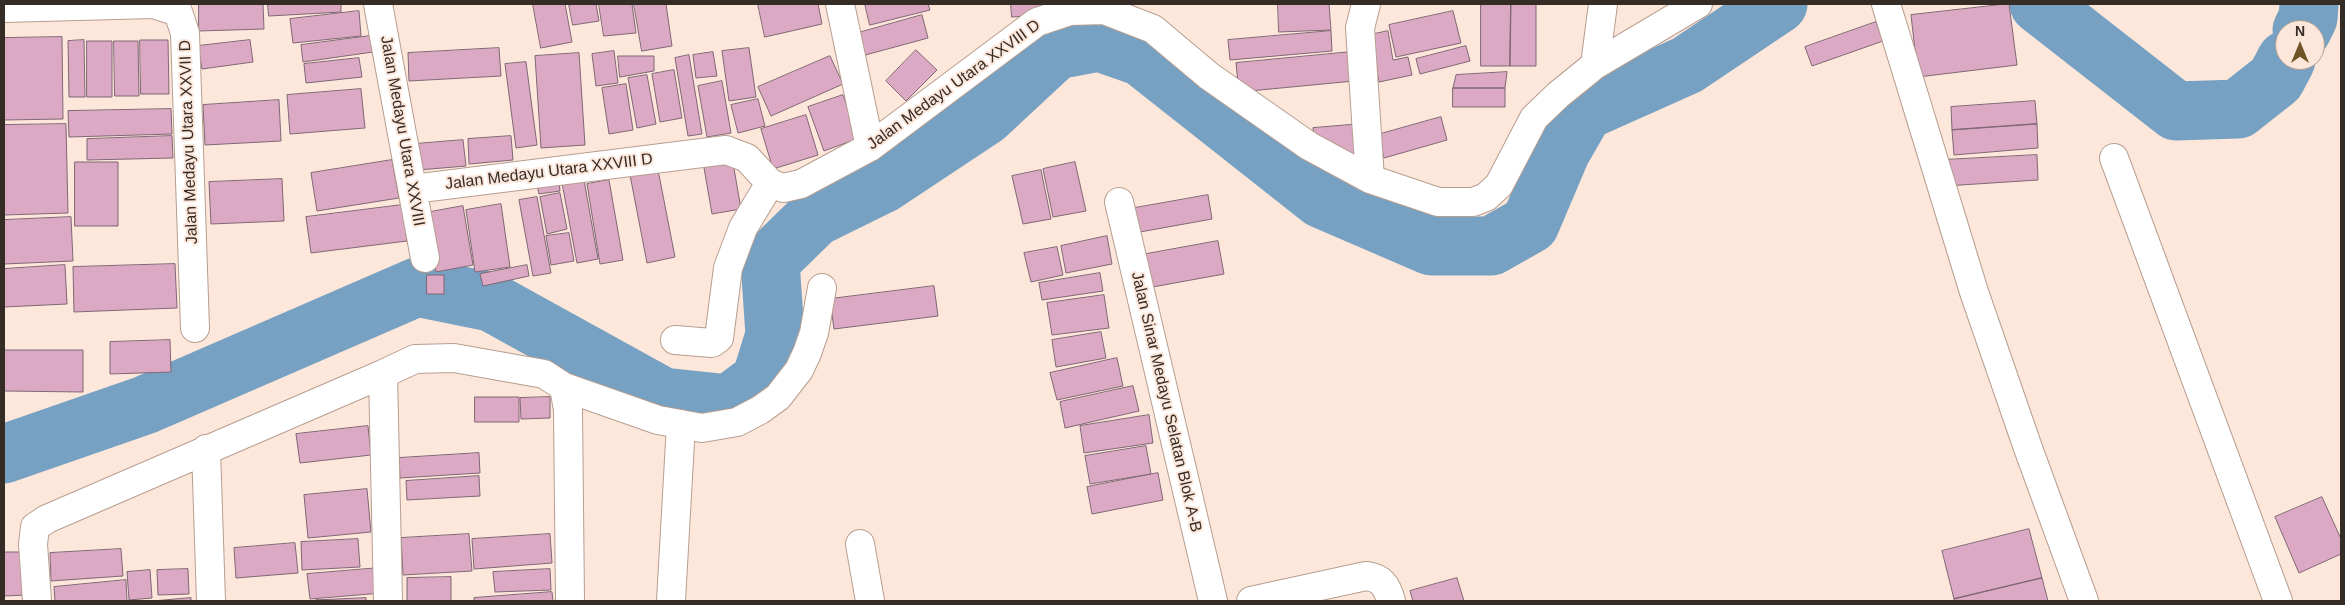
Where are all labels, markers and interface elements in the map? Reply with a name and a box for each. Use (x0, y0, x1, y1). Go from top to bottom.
street label: Jalan Medayu Utara XXVIII D (864, 16, 1044, 154)
north arrow (2275, 20, 2325, 70)
text: N (2295, 23, 2305, 39)
street label: Jalan Medayu Utara XXVIII (376, 34, 428, 228)
street label: Jalan Medayu Utara XXVII D (176, 39, 202, 245)
street label: Jalan Medayu Utara XXVIII D (444, 150, 654, 194)
street label: Jalan Sinar Medayu Selatan Blok A-B (1127, 270, 1205, 534)

